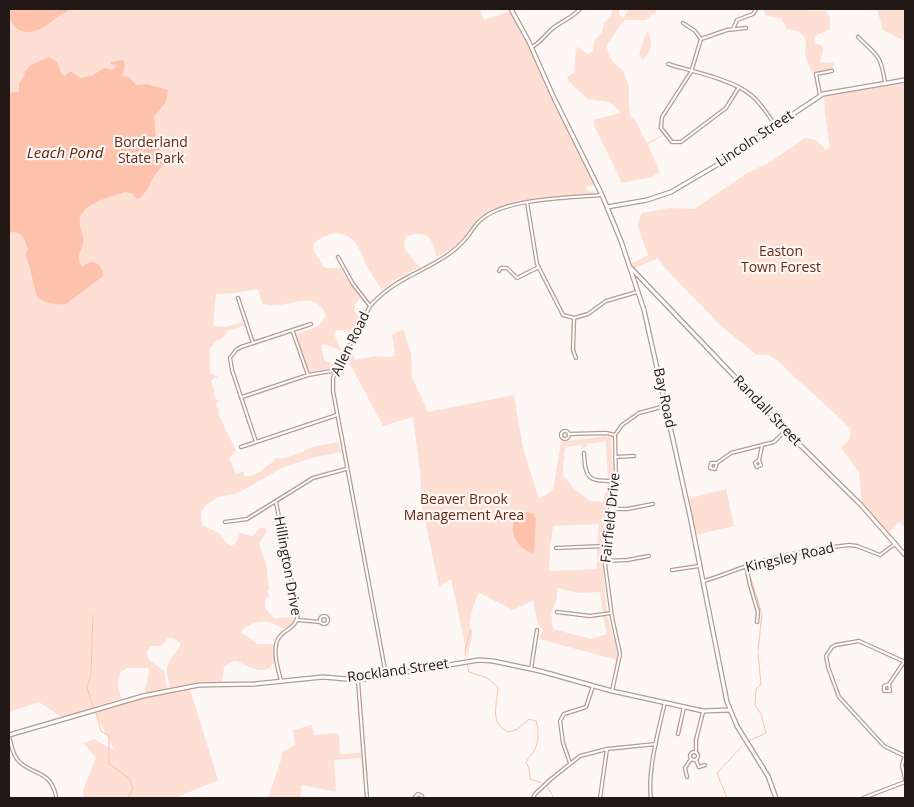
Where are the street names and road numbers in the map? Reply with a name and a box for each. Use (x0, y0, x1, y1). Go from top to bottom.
street label: Lincoln Street (713, 107, 797, 171)
street label: Allen Road (328, 309, 374, 379)
street label: Bay Road (649, 366, 679, 430)
street label: Randall Street (729, 372, 805, 450)
street label: Fairfield Drive (598, 472, 624, 564)
street label: Hillington Drive (270, 515, 304, 617)
street label: Kingsley Road (744, 540, 836, 576)
street label: Rockland Street (346, 656, 450, 686)

